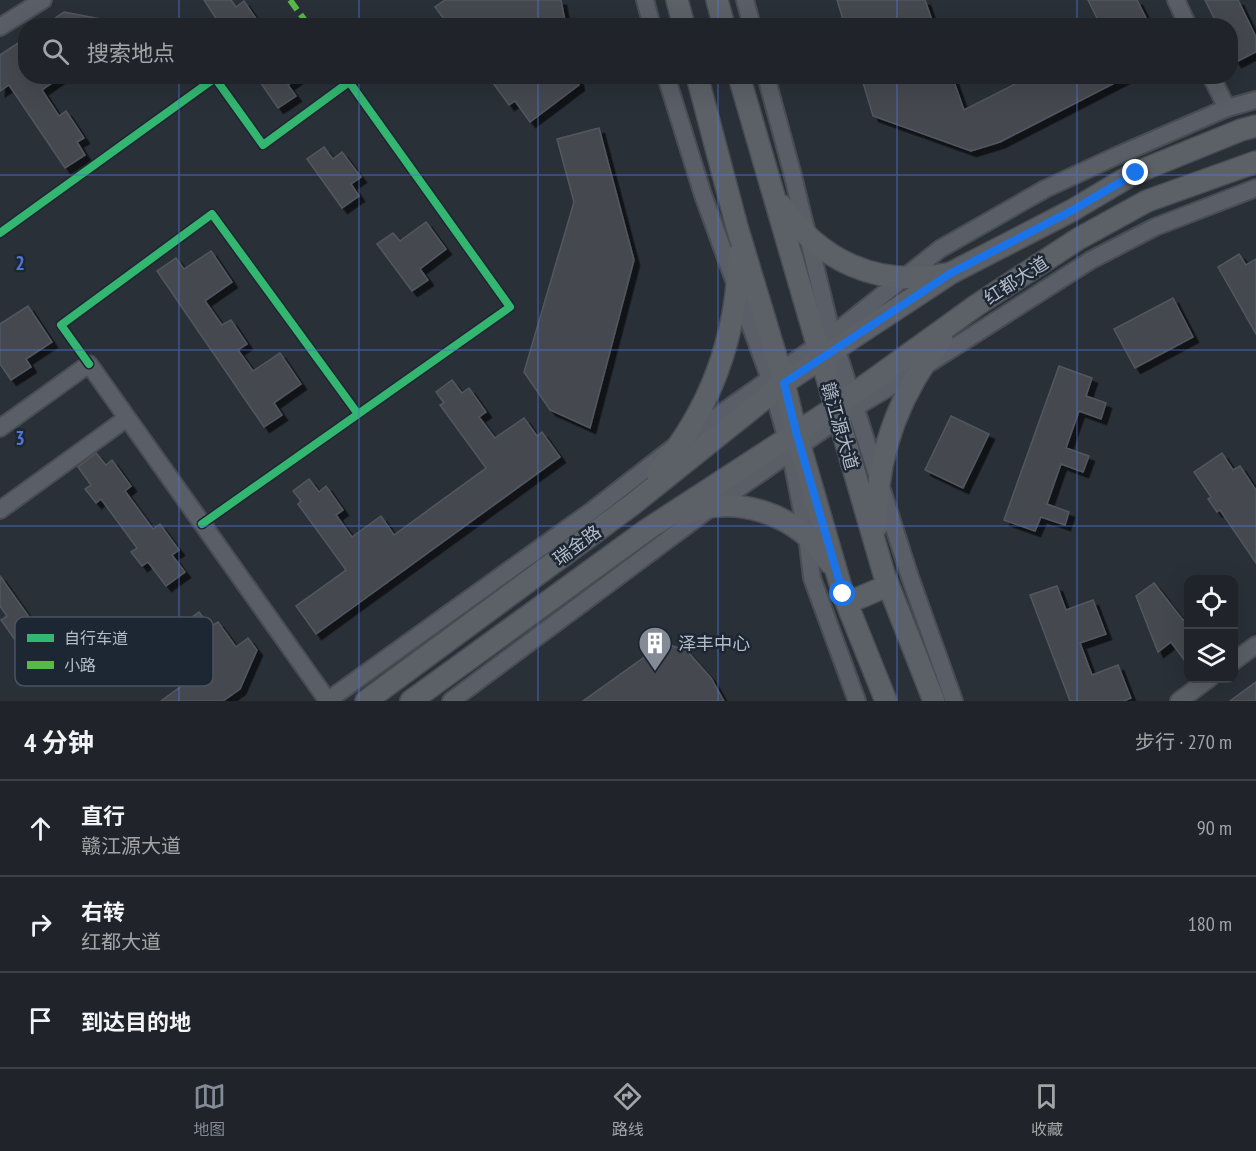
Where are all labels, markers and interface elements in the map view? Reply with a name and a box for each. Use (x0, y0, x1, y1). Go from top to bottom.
search box (18, 18, 1238, 84)
icon: search (39, 35, 72, 68)
text: 搜索地点 (87, 39, 175, 67)
route end (1122, 159, 1148, 185)
text: 2 (15, 250, 25, 276)
street label: 红都大道 (980, 251, 1052, 309)
street label: 赣江源大道 (817, 380, 863, 472)
text: 3 (15, 425, 25, 451)
street label: 瑞金路 (548, 520, 606, 570)
map controls (1184, 575, 1238, 683)
button: locate (1184, 575, 1238, 629)
route start (829, 580, 855, 606)
legend (15, 617, 213, 686)
building icon: 泽丰中心 (637, 625, 673, 672)
text: 自行车道 (64, 628, 128, 648)
button: layers (1184, 629, 1238, 683)
place label: 泽丰中心 (678, 632, 750, 655)
text: 小路 (64, 655, 96, 675)
text: 4 分钟 (24, 726, 94, 759)
text: 步行 · 270 m (1135, 729, 1232, 755)
text: 直行 (81, 802, 125, 830)
icon: ahead (24, 812, 57, 845)
text: 90 m (1197, 815, 1232, 841)
text: 赣江源大道 (81, 833, 181, 859)
text: 右转 (81, 898, 125, 926)
icon: right (24, 908, 57, 941)
text: 180 m (1188, 911, 1232, 937)
text: 红都大道 (81, 929, 161, 955)
icon: arrive (24, 1004, 57, 1037)
text: 到达目的地 (81, 1008, 191, 1036)
tab: 地图 (193, 1080, 226, 1140)
tab: 路线 (611, 1080, 644, 1140)
tab: 收藏 (1030, 1080, 1063, 1140)

